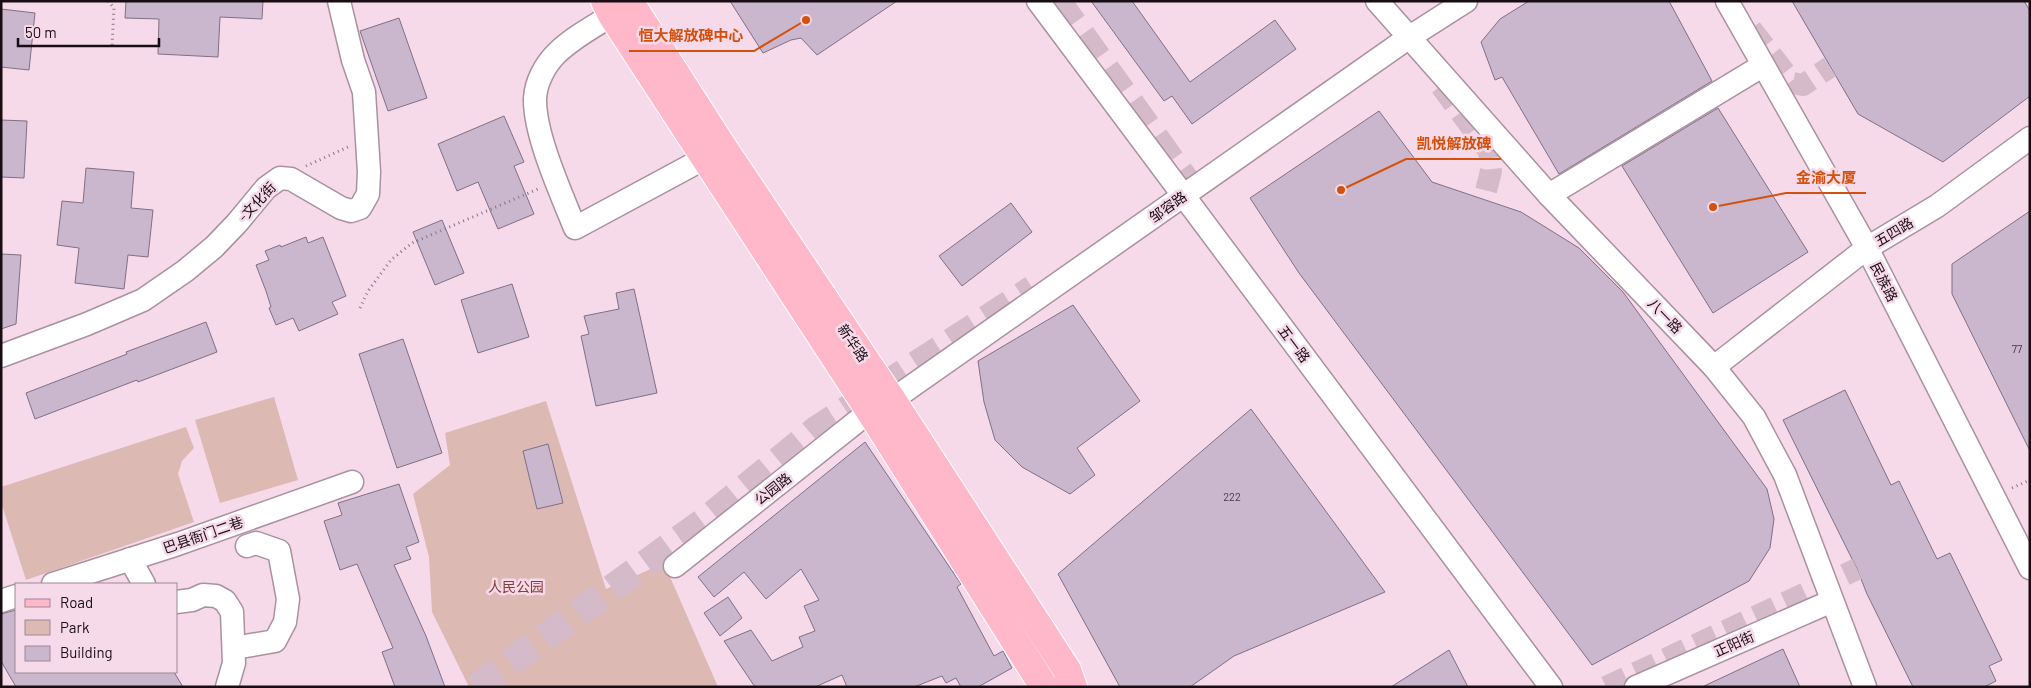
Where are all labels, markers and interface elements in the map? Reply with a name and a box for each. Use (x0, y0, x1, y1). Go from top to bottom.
scale bar (18, 15, 159, 47)
callout: 恒大解放碑中心 (629, 21, 754, 51)
text: 50 m (25, 23, 57, 41)
text: 恒大解放碑中心 (638, 26, 744, 44)
callout: 凯悦解放碑 (1406, 129, 1501, 159)
text: 凯悦解放碑 (1416, 134, 1492, 152)
callout: 金渝大厦 (1786, 163, 1866, 193)
text: 金渝大厦 (1796, 168, 1856, 186)
street label: -文化街 (234, 178, 279, 225)
street label: 邹容路 (1146, 188, 1190, 226)
street label: 五四路 (1871, 213, 1916, 250)
street label: 民族路 (1867, 259, 1902, 304)
street label: 八一路 (1645, 295, 1686, 337)
street label: 新华路 (835, 321, 872, 365)
street label: 五一路 (1275, 322, 1314, 366)
house number: 77 (2012, 342, 2022, 355)
street label: 公园路 (751, 469, 794, 508)
house number: 222 (1223, 490, 1241, 503)
street label: 巴县衙门二巷 (160, 513, 245, 556)
park label: 人民公园 (488, 578, 544, 595)
legend (15, 583, 178, 673)
text: Road (60, 593, 93, 611)
text: Park (60, 618, 90, 636)
street label: 正阳街 (1711, 627, 1756, 660)
text: Building (60, 643, 113, 661)

